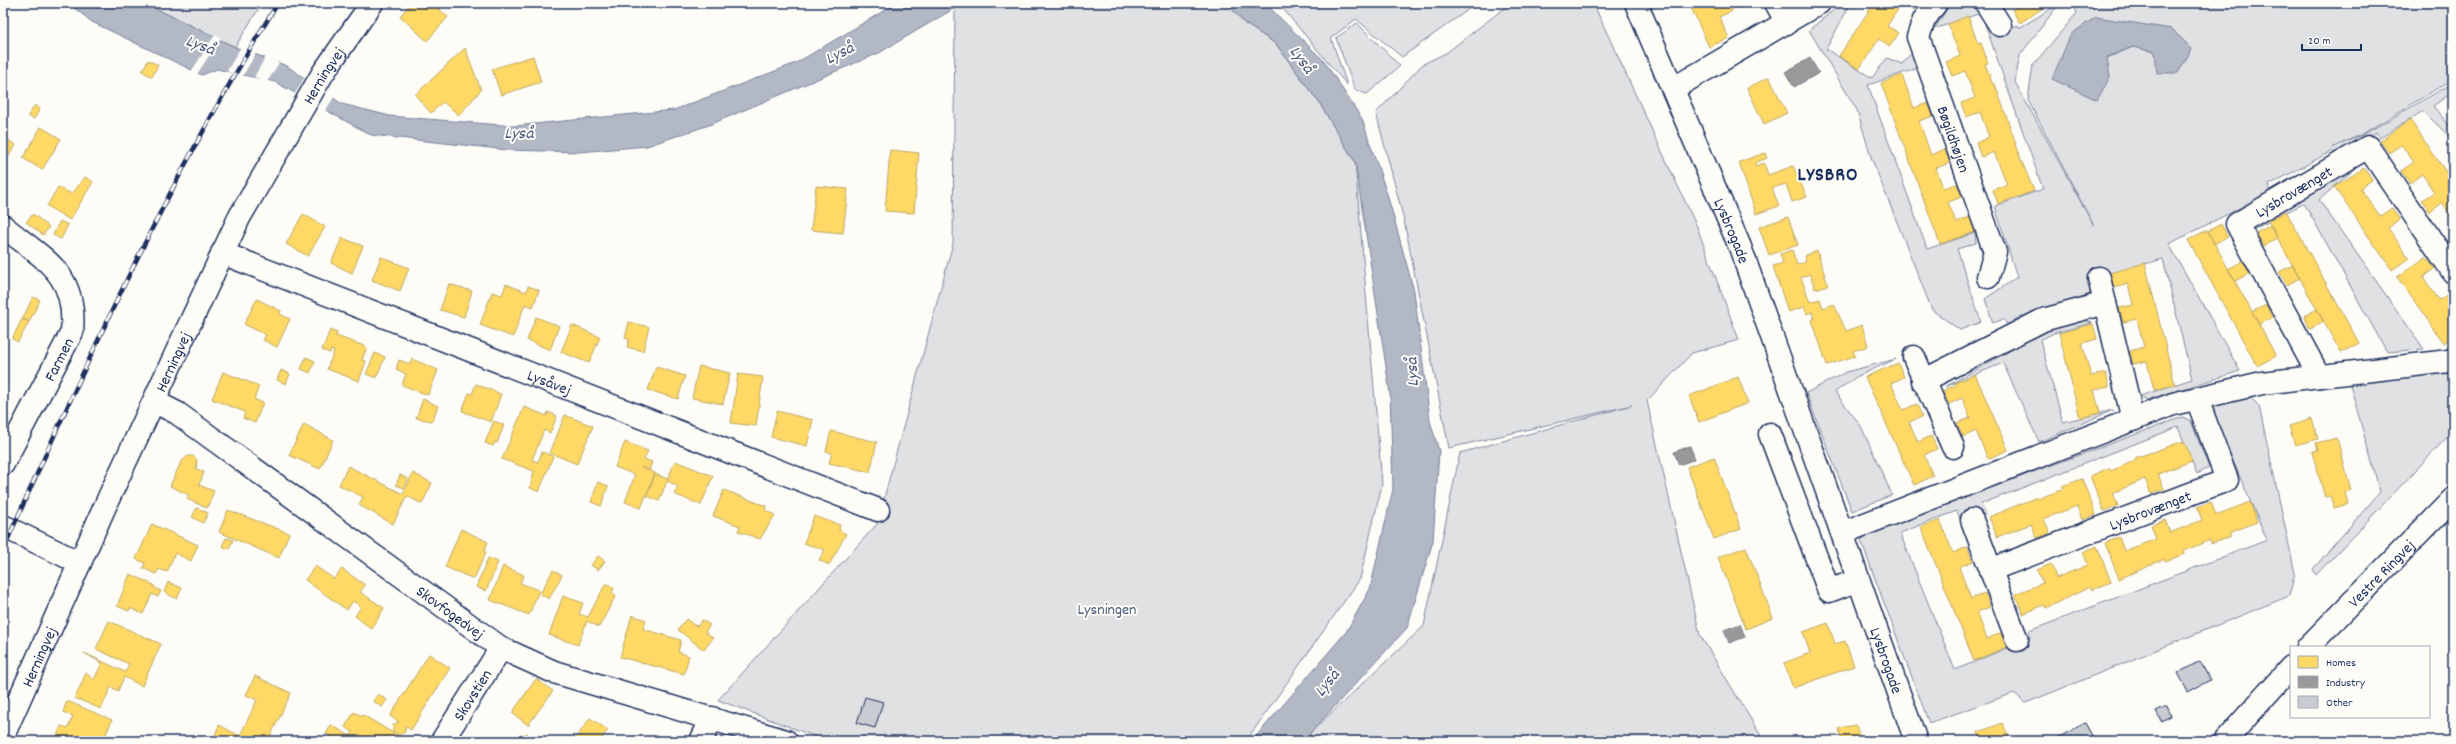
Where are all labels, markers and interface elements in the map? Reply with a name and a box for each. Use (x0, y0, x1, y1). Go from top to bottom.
scale bar (2302, 26, 2361, 52)
water label: Lyså (182, 30, 219, 64)
text: 20 m (2308, 33, 2331, 50)
water label: Lyså (822, 37, 860, 72)
water label: Lyså (1282, 42, 1320, 81)
street label: Herningvej (298, 43, 352, 109)
street label: Bøgildhøjen (1930, 103, 1975, 176)
water label: Lyså (504, 123, 535, 147)
street label: Lysbrovænget (2252, 161, 2338, 225)
district label: LYSBRO (1797, 162, 1859, 190)
street label: Lysbrogade (1706, 195, 1754, 267)
street label: Herningvej (151, 329, 198, 396)
street label: Farmen (40, 334, 81, 386)
water label: Lyså (1401, 355, 1427, 387)
street label: Lysåvej (523, 365, 574, 403)
street label: Lysbrovænget (2106, 486, 2195, 538)
street label: Vestre Ringvej (2344, 535, 2421, 614)
street label: Skovfogedvej (410, 581, 488, 646)
park label: Lysningen (1078, 599, 1136, 622)
street label: Herningvej (17, 624, 64, 691)
street label: Lysbrogade (1863, 625, 1907, 697)
legend (2290, 646, 2430, 718)
text: Homes (2326, 655, 2356, 672)
water label: Lyså (1310, 664, 1348, 703)
street label: Skovstien (448, 665, 499, 726)
text: Industry (2326, 675, 2366, 692)
text: Other (2326, 695, 2353, 712)

